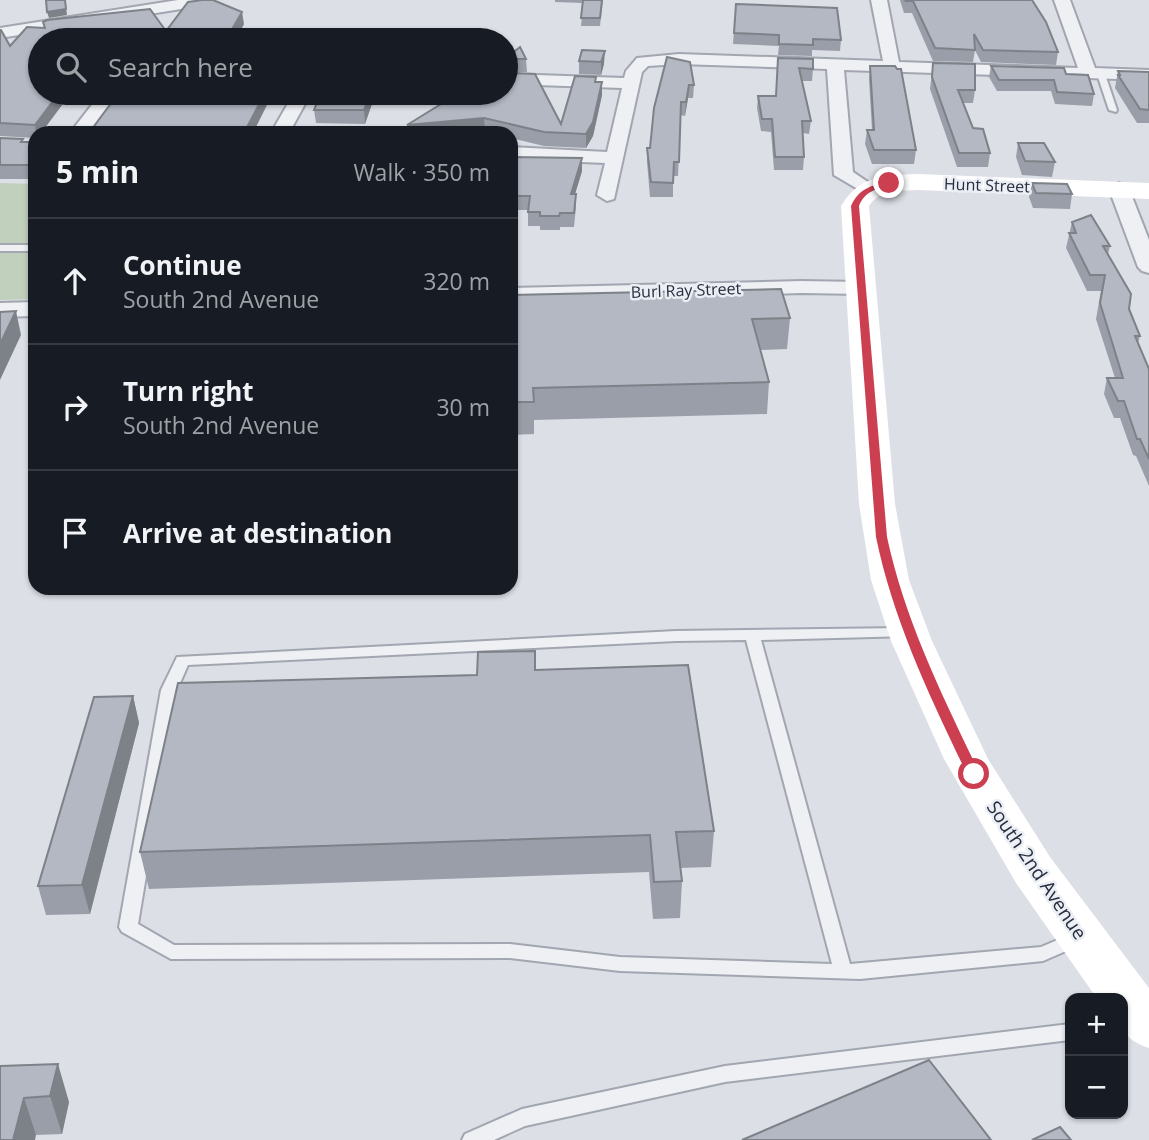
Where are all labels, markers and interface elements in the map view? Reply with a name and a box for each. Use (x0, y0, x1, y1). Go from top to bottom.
search box (28, 28, 518, 105)
icon: search (52, 48, 90, 86)
text: Search here (108, 49, 253, 85)
text: 5 min (56, 151, 139, 192)
text: Walk · 350 m (353, 156, 490, 188)
route end (873, 167, 904, 198)
street label: Hunt Street (944, 173, 1031, 198)
text: Continue (123, 247, 242, 283)
icon: ahead (56, 262, 94, 300)
text: 320 m (423, 265, 490, 297)
street label: Burl Ray Street (630, 277, 742, 303)
text: South 2nd Avenue (123, 283, 319, 315)
text: Turn right (123, 373, 254, 409)
icon: right (56, 388, 94, 426)
text: 30 m (436, 391, 490, 423)
text: South 2nd Avenue (123, 409, 319, 441)
icon: arrive (56, 514, 94, 552)
text: Arrive at destination (123, 515, 392, 551)
route start (958, 758, 989, 789)
street label: South 2nd Avenue (981, 796, 1093, 944)
map controls (1065, 993, 1128, 1119)
button: + (1065, 993, 1128, 1056)
button: − (1065, 1056, 1128, 1119)

